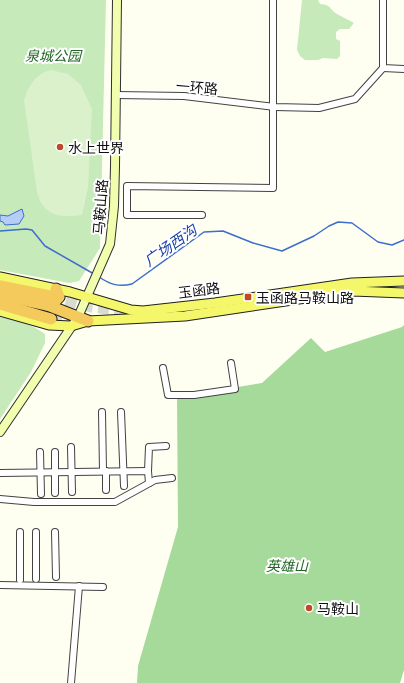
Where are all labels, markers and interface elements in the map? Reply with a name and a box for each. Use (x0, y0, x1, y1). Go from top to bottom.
park label: 泉城公园 (25, 46, 83, 65)
street label: 一环路 (175, 76, 219, 98)
place label: 水上世界 (68, 138, 124, 157)
marker: 水上世界 (55, 142, 65, 152)
street label: 马鞍山路 (89, 178, 111, 236)
water label: 广场西沟 (140, 218, 202, 270)
street label: 玉函路 (177, 278, 221, 302)
place label: 玉函路马鞍山路 (256, 288, 354, 307)
marker: 玉函路马鞍山路 (243, 292, 253, 302)
park label: 英雄山 (266, 556, 309, 575)
place label: 马鞍山 (317, 599, 359, 618)
marker: 马鞍山 (304, 603, 314, 613)

